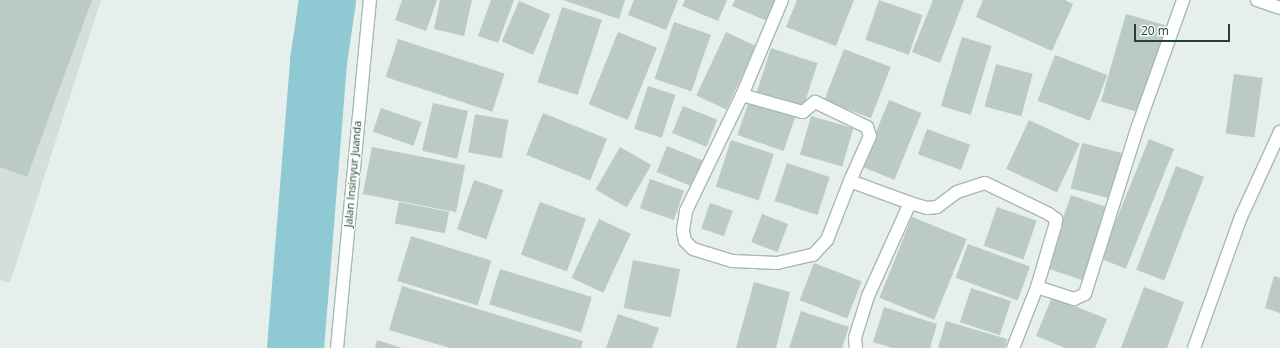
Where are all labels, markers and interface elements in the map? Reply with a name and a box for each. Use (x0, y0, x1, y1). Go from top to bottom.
scale bar (1136, 16, 1232, 42)
text: 20 m (1141, 22, 1169, 39)
street label: Jalan Insinyur Juanda (342, 120, 364, 228)

